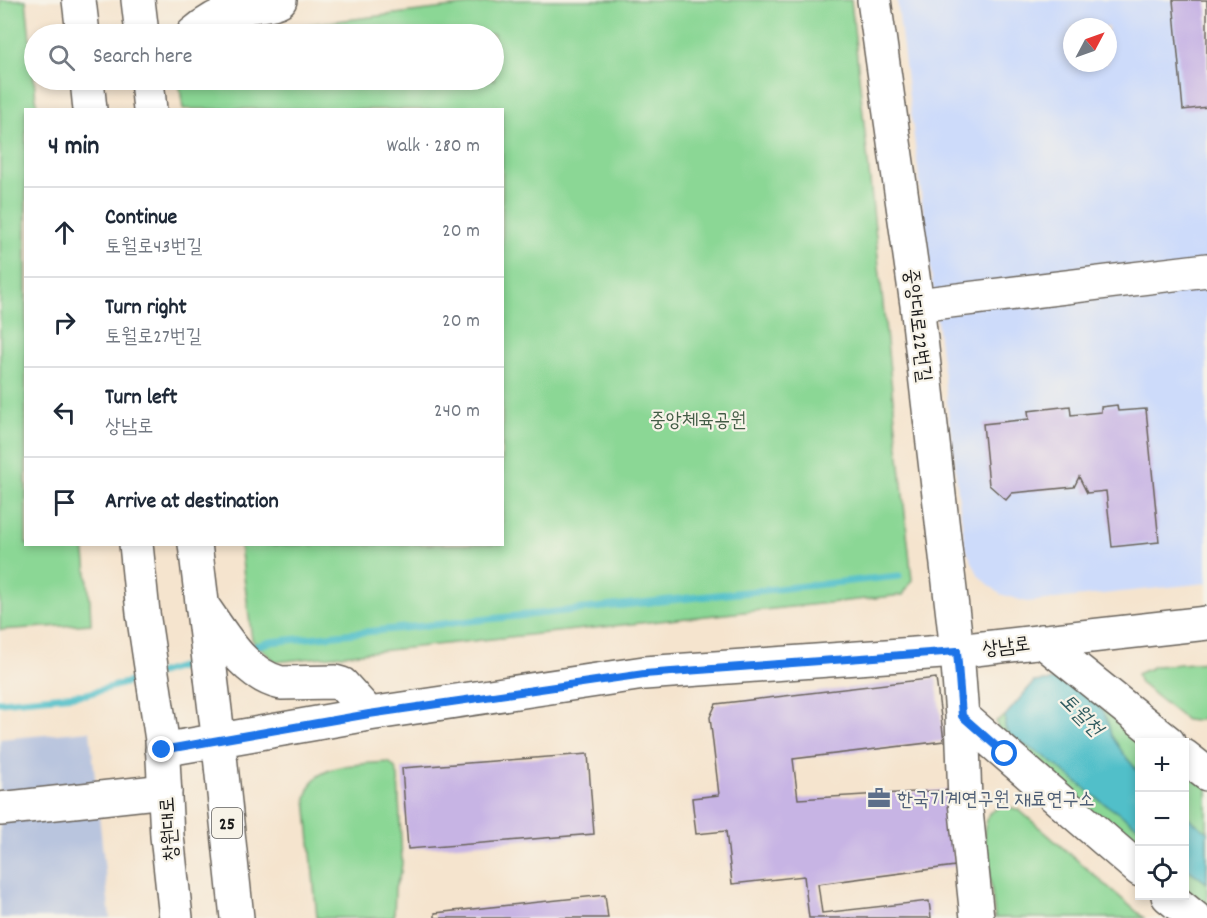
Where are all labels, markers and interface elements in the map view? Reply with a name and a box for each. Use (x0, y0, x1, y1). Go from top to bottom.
north arrow (1063, 18, 1117, 72)
search box (24, 24, 504, 90)
icon: search (45, 41, 78, 74)
text: Search here (93, 42, 192, 73)
text: 4 min (48, 129, 99, 166)
text: Walk · 280 m (386, 133, 480, 161)
text: Continue (105, 203, 177, 234)
icon: ahead (48, 216, 81, 249)
text: 20 m (442, 218, 480, 246)
text: 토월로43번길 (105, 234, 203, 262)
street label: 중앙대로22번길 (895, 267, 937, 384)
text: Turn right (105, 293, 187, 324)
icon: right (48, 306, 81, 339)
text: 20 m (442, 308, 480, 336)
text: 토월로27번길 (105, 324, 202, 352)
text: Turn left (105, 383, 177, 414)
icon: left (48, 396, 81, 429)
text: 240 m (434, 398, 480, 426)
park label: 중앙체육공원 (650, 408, 746, 436)
text: 상남로 (105, 414, 153, 442)
icon: arrive (48, 486, 81, 519)
text: Arrive at destination (105, 487, 279, 518)
street label: 상남로 (981, 631, 1032, 665)
water label: 토월천 (1051, 688, 1110, 746)
route end (148, 736, 174, 762)
map controls (1135, 738, 1189, 900)
button: + (1135, 738, 1189, 792)
route start (991, 740, 1017, 766)
office icon: 한국기계연구원 재료연구소 (866, 785, 892, 811)
place label: 한국기계연구원 재료연구소 (897, 787, 1095, 815)
button: − (1135, 792, 1189, 846)
street label: 창원대로 (155, 796, 187, 862)
road number: 25 (212, 808, 242, 838)
button: locate (1135, 846, 1189, 900)

